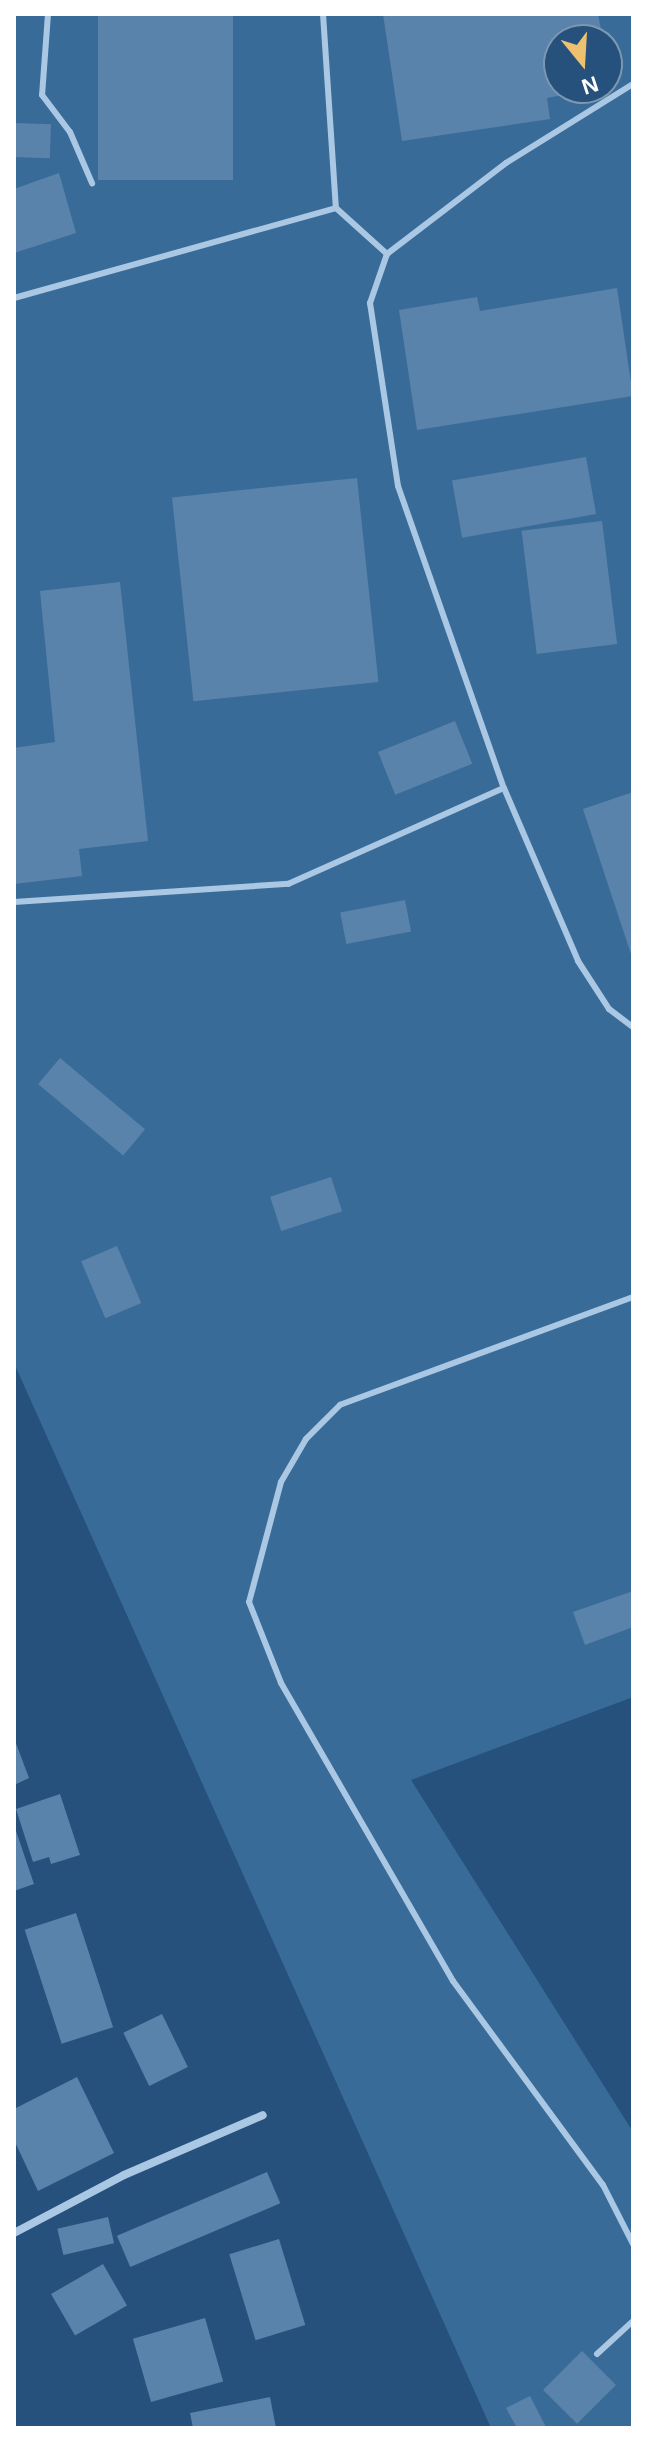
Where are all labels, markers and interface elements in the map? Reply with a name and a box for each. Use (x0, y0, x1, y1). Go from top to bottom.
north arrow (543, 24, 623, 104)
text: N (579, 71, 601, 100)

